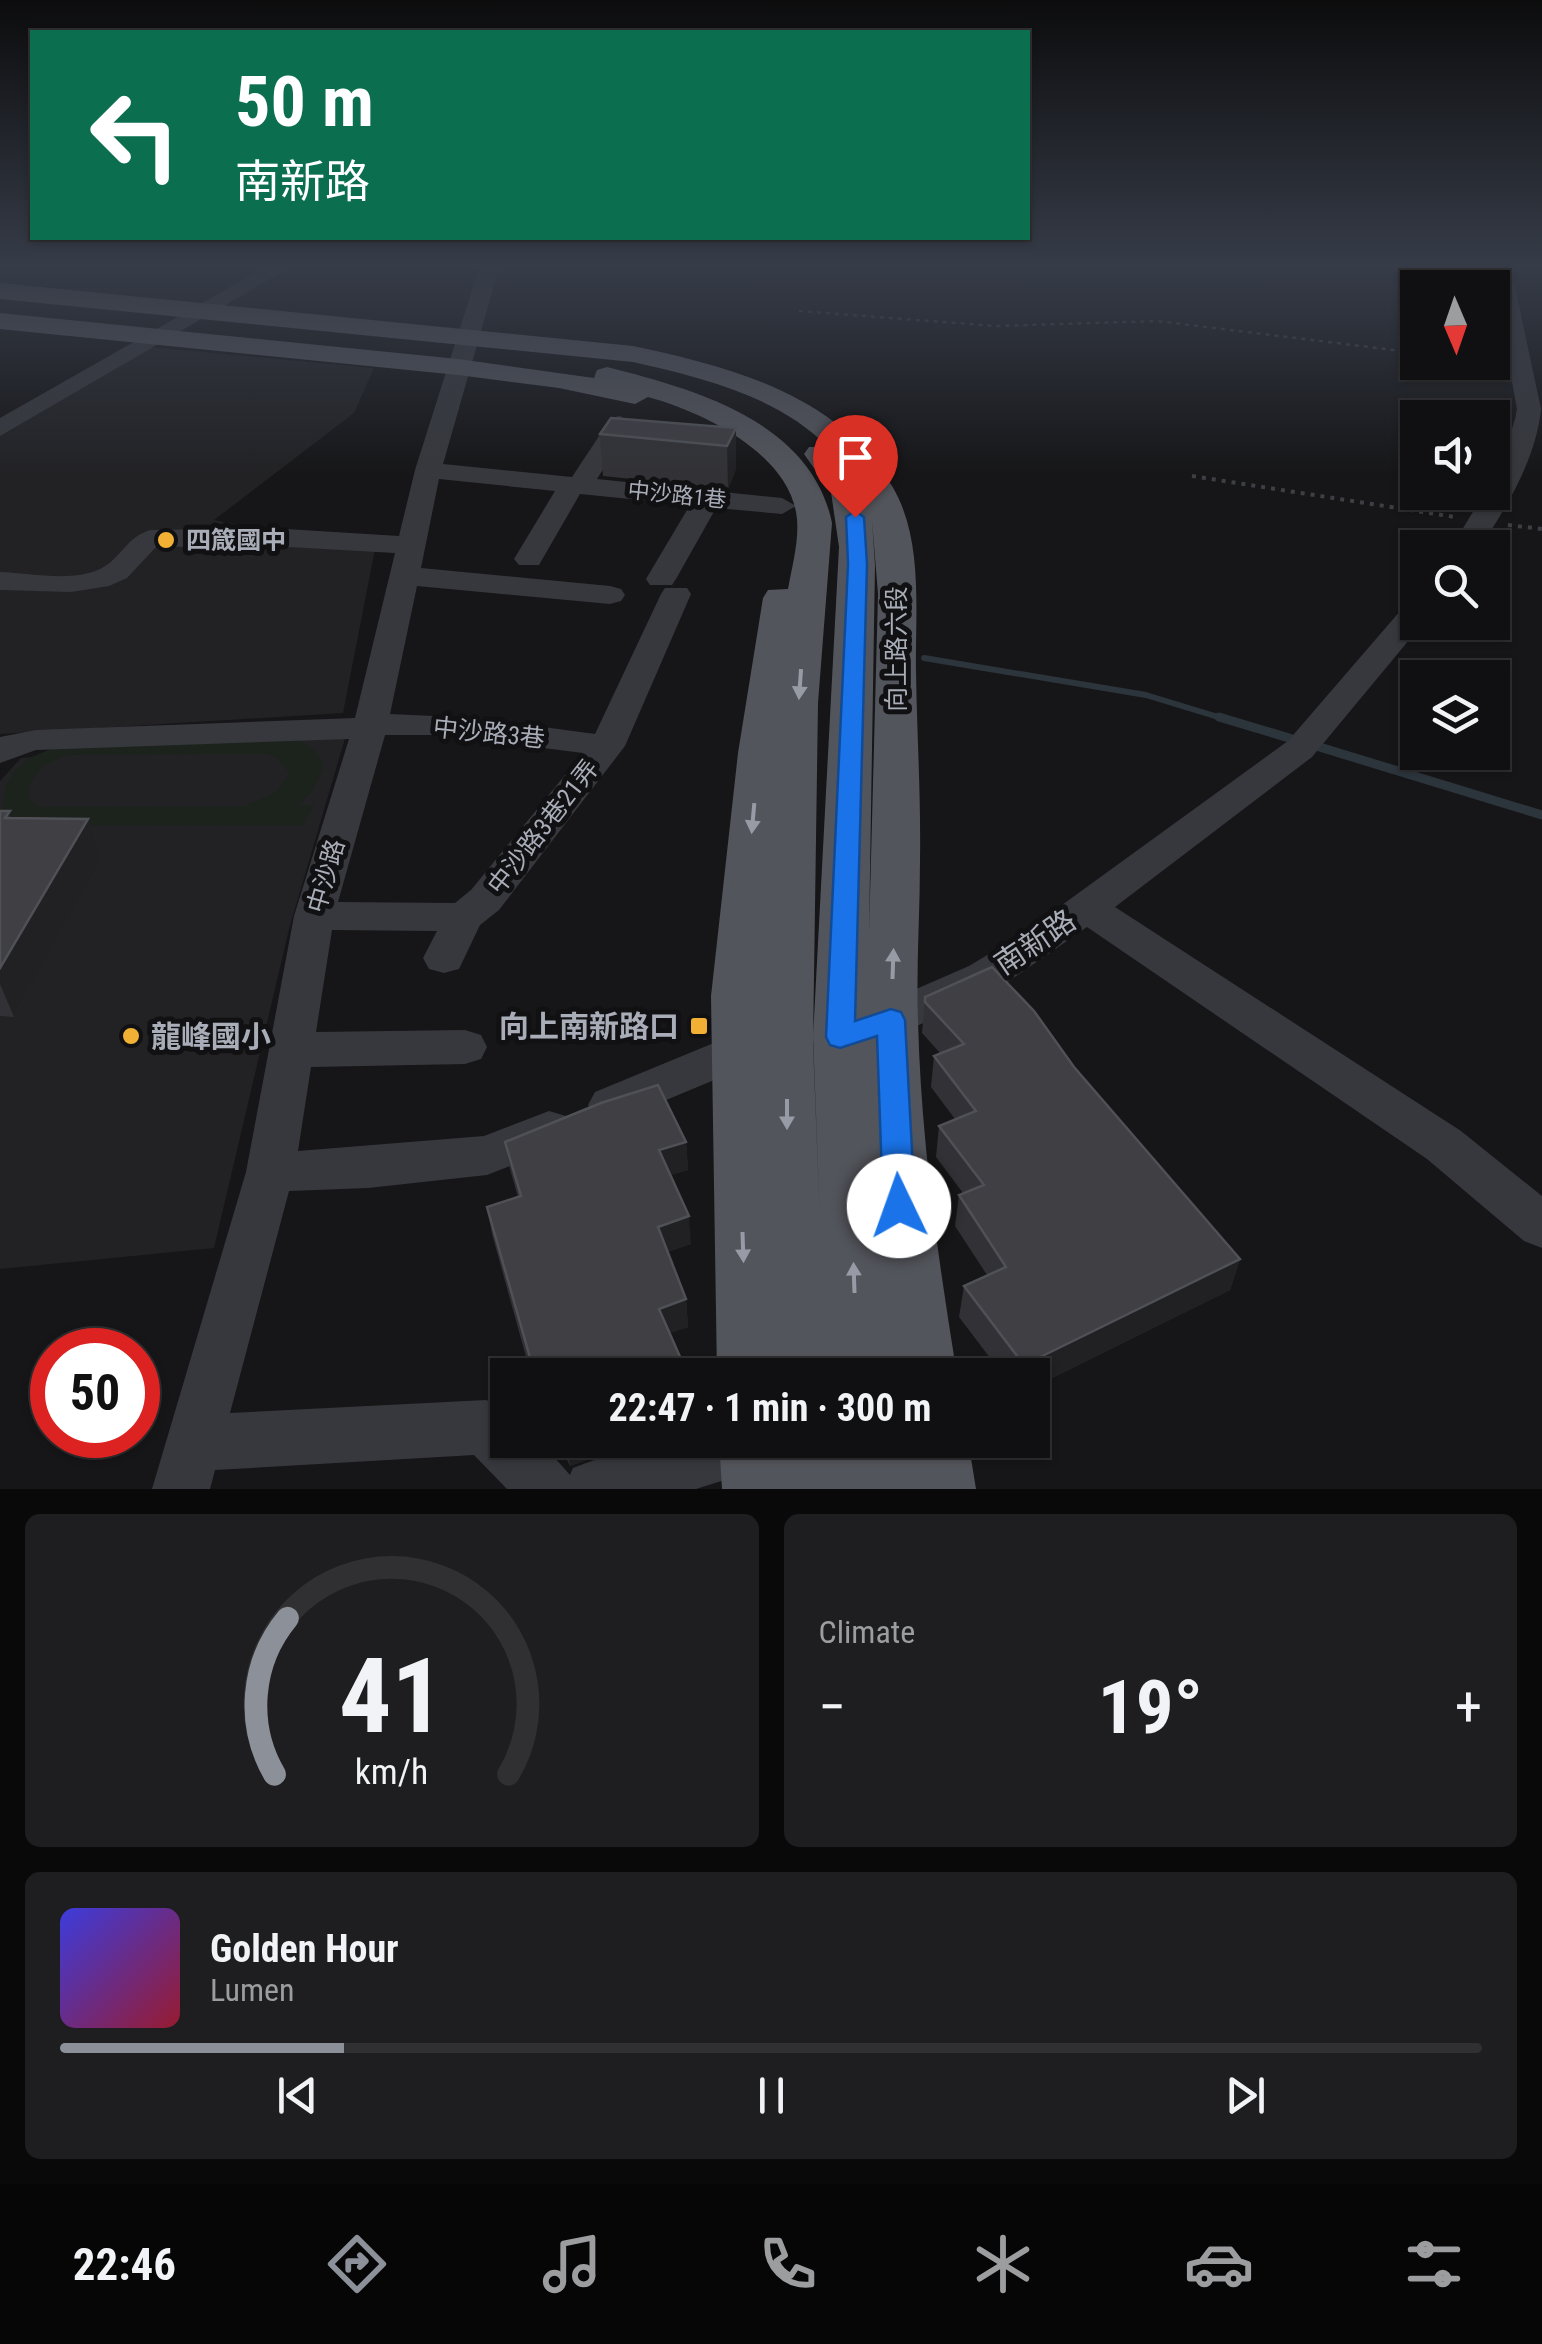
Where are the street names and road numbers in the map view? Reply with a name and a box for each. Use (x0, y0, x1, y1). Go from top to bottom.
street label: 中沙路1巷 (627, 477, 727, 513)
street label: 向上路六段 (882, 586, 911, 712)
street label: 中沙路3巷 (432, 713, 546, 753)
street label: 中沙路3巷21弄 (482, 754, 604, 900)
street label: 中沙路 (302, 836, 350, 916)
street label: 南新路 (988, 902, 1082, 982)

